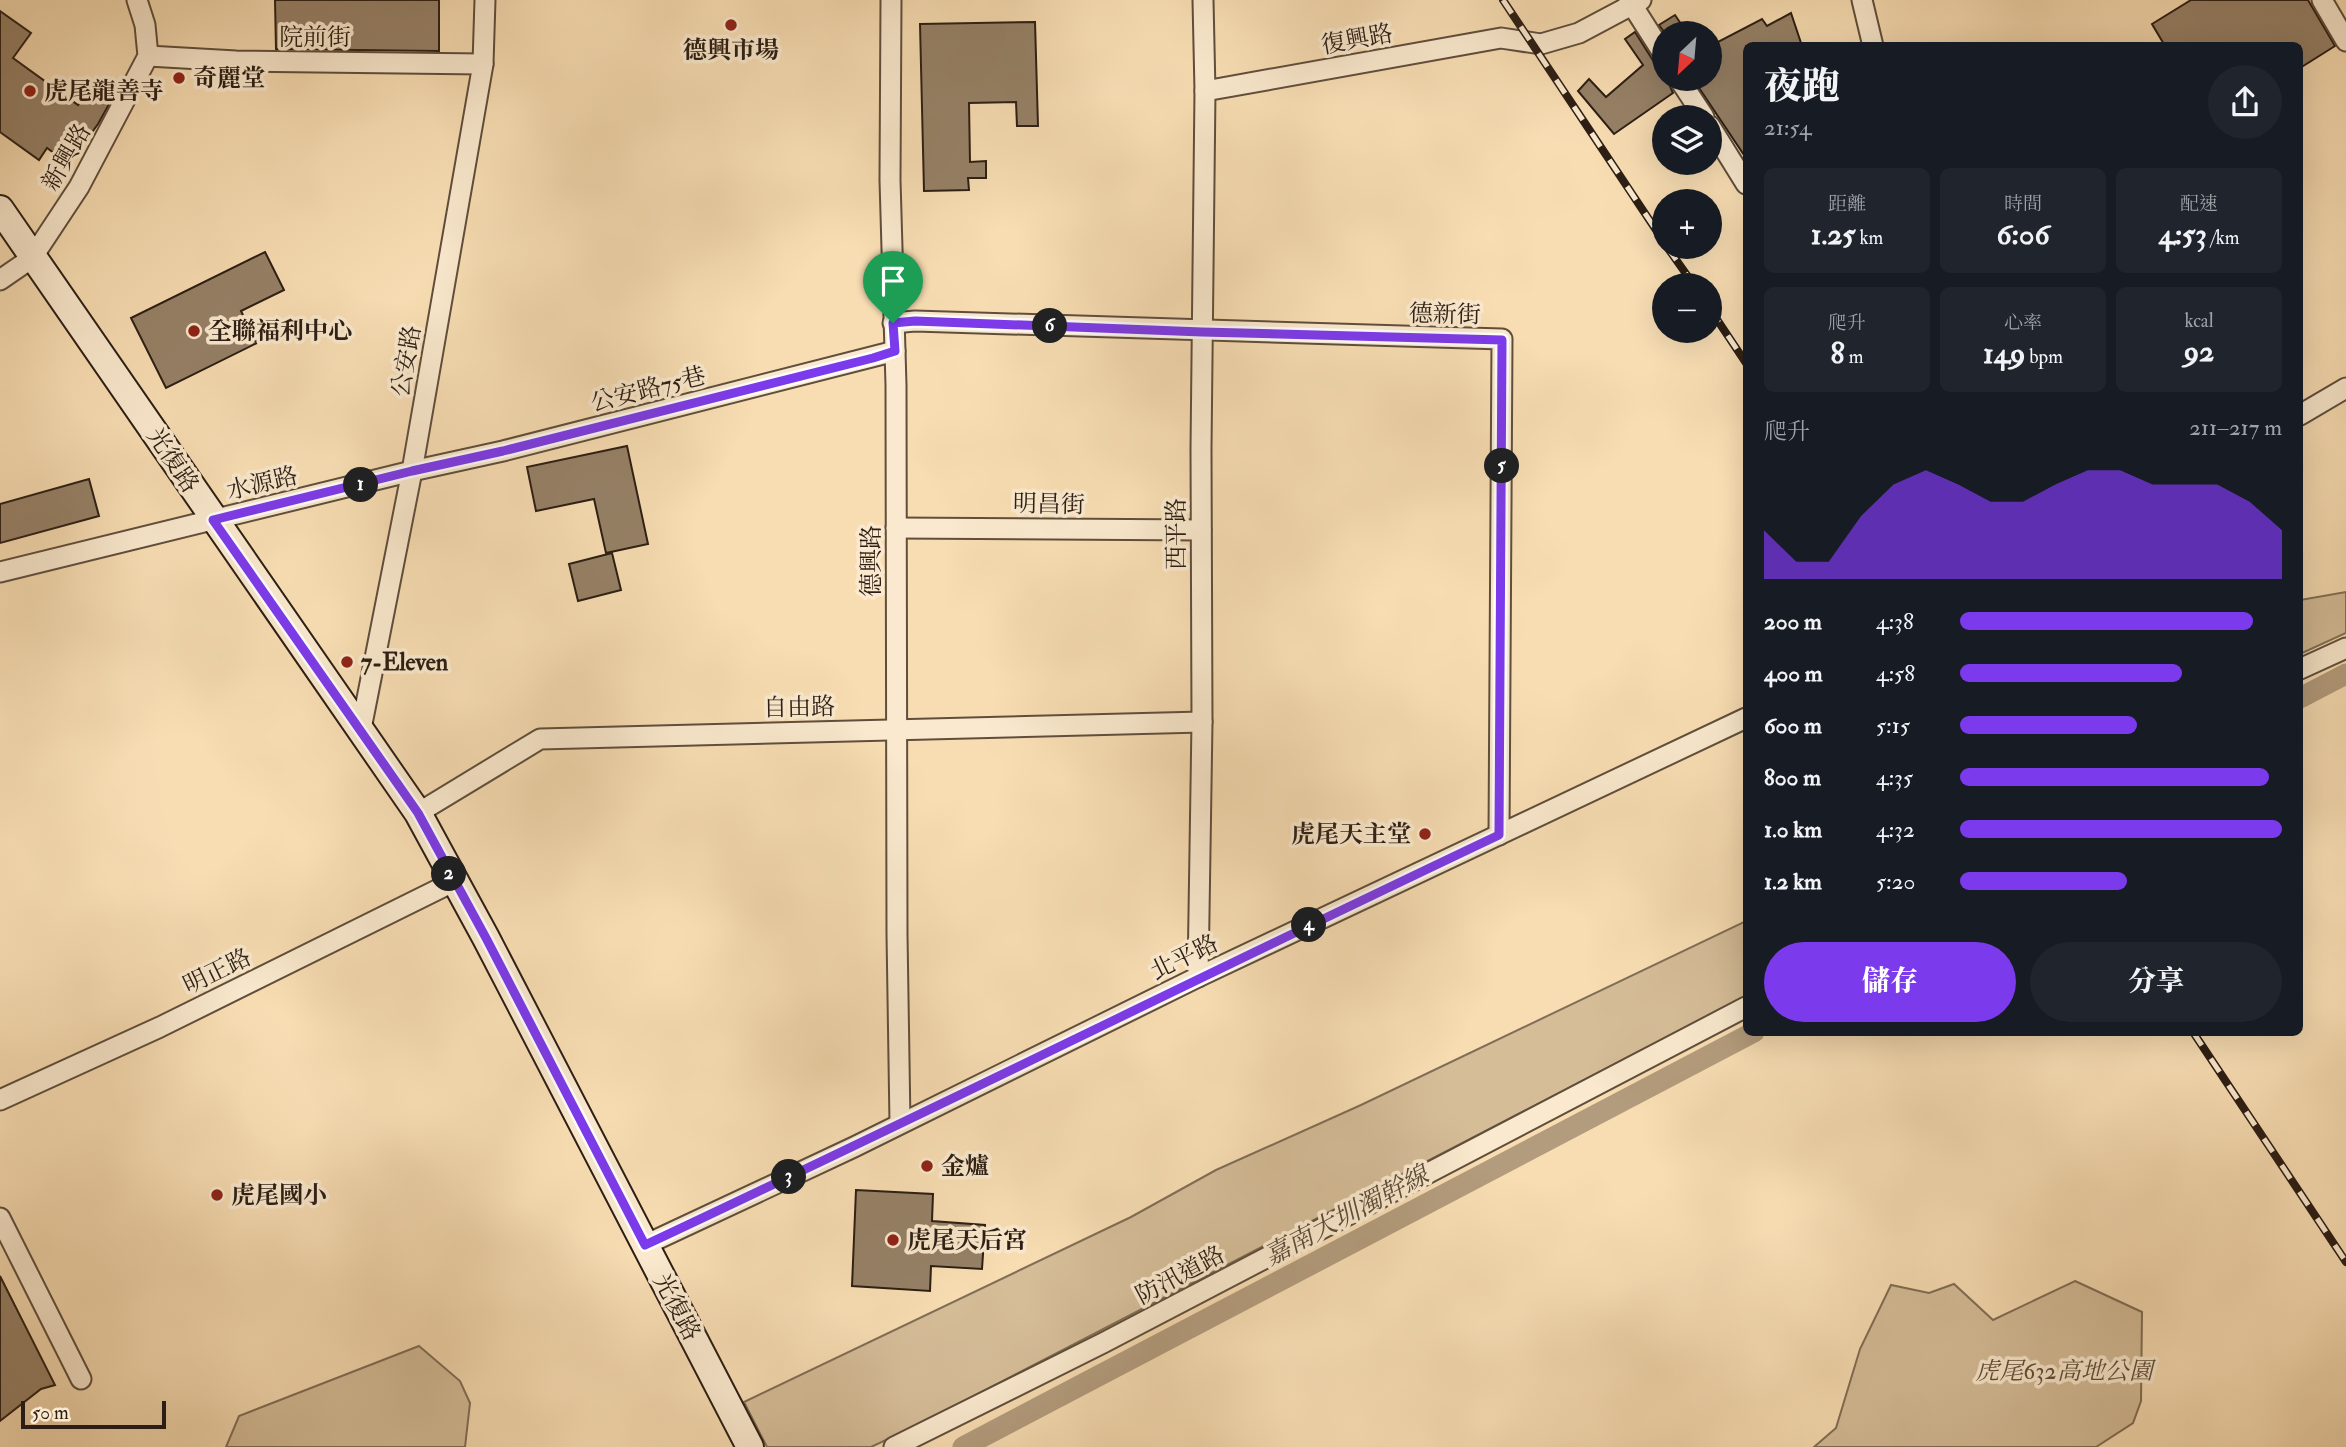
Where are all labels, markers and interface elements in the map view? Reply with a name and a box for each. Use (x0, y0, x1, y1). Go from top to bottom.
marker: 德興市場 (723, 17, 739, 33)
street label: 復興路 (1319, 18, 1395, 61)
north arrow (1652, 21, 1722, 91)
map controls (1652, 21, 1722, 343)
street label: 院前街 (279, 22, 351, 53)
place label: 德興市場 (683, 35, 779, 66)
place label: 奇麗堂 (193, 63, 265, 94)
text: 夜跑 (1764, 63, 1840, 111)
button: share (2208, 65, 2282, 139)
marker: 奇麗堂 (171, 70, 187, 86)
place label: 虎尾龍善寺 (44, 76, 164, 107)
marker: 虎尾龍善寺 (22, 83, 38, 99)
button: layers (1652, 105, 1722, 175)
text: 21:54 (1764, 113, 1811, 142)
street label: 新興路 (35, 118, 98, 196)
button: + (1652, 189, 1722, 259)
text: 距離 (1828, 192, 1866, 216)
text: 時間 (2004, 192, 2042, 216)
text: 配速 (2180, 192, 2218, 216)
text: 1.25 (1811, 216, 1856, 253)
text: 6:06 (1996, 216, 2050, 253)
text: 4:53 (2158, 216, 2207, 253)
text: km (1856, 226, 1883, 250)
text: /km (2207, 226, 2240, 250)
pin (863, 251, 923, 323)
icon: arrive (874, 262, 912, 300)
button: − (1652, 273, 1722, 343)
street label: 德新街 (1409, 298, 1481, 331)
pin: 6 (1032, 308, 1068, 344)
text: kcal (2184, 309, 2214, 333)
text: 爬升 (1828, 311, 1866, 335)
text: 心率 (2004, 311, 2042, 335)
text: 6 (1045, 313, 1054, 337)
place label: 全聯福利中心 (208, 316, 352, 347)
marker: 全聯福利中心 (186, 323, 202, 339)
street label: 公安路 (385, 323, 428, 399)
text: 92 (2184, 333, 2214, 370)
text: 8 (1831, 335, 1845, 372)
text: 149 (1983, 335, 2025, 372)
text: m (1845, 345, 1863, 369)
text: bpm (2025, 345, 2063, 369)
street label: 公安路75巷 (587, 360, 709, 419)
text: 211–217 m (2189, 413, 2282, 442)
text: 爬升 (1764, 417, 1810, 446)
street label: 光復路 (140, 422, 206, 499)
pin: 5 (1484, 448, 1520, 484)
text: 5 (1497, 453, 1506, 477)
street label: 水源路 (224, 460, 301, 507)
pin: 1 (344, 468, 378, 503)
text: 1 (357, 472, 364, 496)
street label: 明昌街 (1013, 488, 1085, 521)
street label: 西平路 (1161, 498, 1192, 570)
street label: 德興路 (856, 525, 887, 597)
text: 200 m (1764, 607, 1822, 636)
text: 4:38 (1876, 607, 1914, 636)
place label: 7-Eleven (361, 647, 449, 678)
marker: 7-Eleven (339, 654, 355, 670)
text: 400 m (1764, 659, 1823, 688)
text: 4:58 (1876, 659, 1915, 688)
street label: 自由路 (763, 691, 835, 724)
text: 600 m (1764, 711, 1822, 740)
text: 5:15 (1876, 711, 1910, 740)
text: 800 m (1764, 763, 1821, 792)
text: 4:35 (1876, 763, 1913, 792)
text: 1.0 km (1764, 815, 1822, 844)
text: 4:32 (1876, 815, 1915, 844)
place label: 虎尾天主堂 (1291, 819, 1411, 850)
marker: 虎尾天主堂 (1417, 826, 1433, 842)
pin: 2 (432, 856, 466, 892)
text: 2 (444, 861, 453, 885)
text: 1.2 km (1764, 867, 1822, 896)
text: 5:20 (1876, 867, 1915, 896)
pin: 4 (1292, 908, 1326, 942)
text: 4 (1303, 912, 1314, 936)
street label: 北平路 (1145, 928, 1223, 987)
street label: 明正路 (178, 942, 256, 1001)
button: 儲存 (1764, 942, 2016, 1022)
button: 分享 (2030, 942, 2282, 1022)
place label: 金爐 (941, 1151, 989, 1182)
marker: 金爐 (919, 1158, 935, 1174)
water label: 嘉南大圳濁幹線 (1259, 1158, 1437, 1273)
pin: 3 (772, 1160, 806, 1194)
text: 3 (785, 1164, 792, 1188)
place label: 虎尾國小 (231, 1180, 327, 1211)
marker: 虎尾國小 (209, 1187, 225, 1203)
place label: 虎尾天后宮 (907, 1225, 1027, 1256)
marker: 虎尾天后宮 (885, 1232, 901, 1248)
street label: 防汛道路 (1131, 1239, 1230, 1312)
street label: 光復路 (646, 1268, 707, 1346)
park label: 虎尾632高地公園 (1975, 1356, 2157, 1387)
scale bar (21, 1398, 166, 1430)
text: 50 m (32, 1401, 69, 1425)

